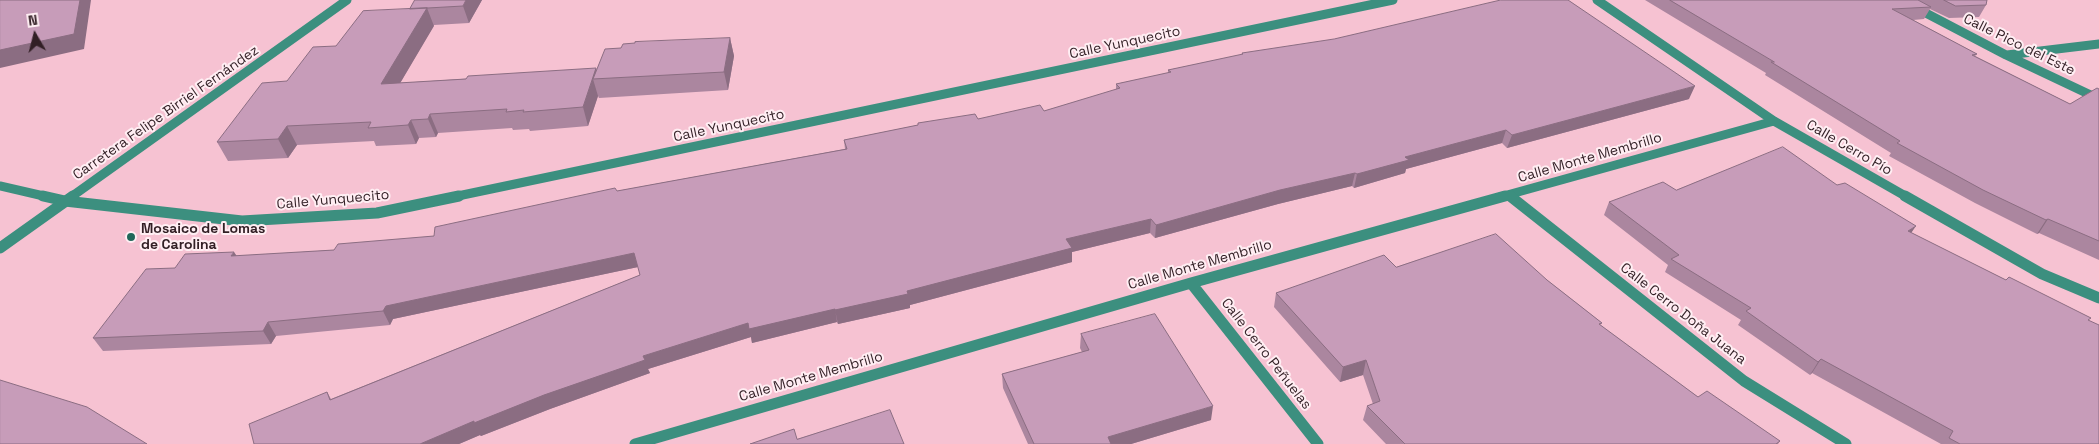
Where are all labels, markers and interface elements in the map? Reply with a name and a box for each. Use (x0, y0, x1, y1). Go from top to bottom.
north arrow (10, 10, 60, 60)
text: N (27, 11, 39, 30)
street label: Calle Pico del Este (1960, 11, 2078, 79)
street label: Calle Yunquecito (1068, 23, 1182, 63)
street label: Carretera Felipe Birriel Fernández (70, 42, 262, 184)
street label: Calle Yunquecito (672, 106, 786, 146)
street label: Calle Cerro Pío (1803, 117, 1895, 179)
street label: Calle Monte Membrillo (1516, 129, 1664, 187)
street label: Calle Yunquecito (276, 187, 390, 213)
place label: Mosaico de Lomas de Carolina (141, 221, 265, 253)
marker: Mosaico de Lomas de Carolina (125, 231, 137, 243)
street label: Calle Monte Membrillo (1126, 236, 1274, 294)
street label: Calle Cerro Doña Juana (1617, 260, 1749, 368)
street label: Calle Cerro Peñuelas (1217, 295, 1315, 413)
street label: Calle Monte Membrillo (737, 348, 885, 406)

